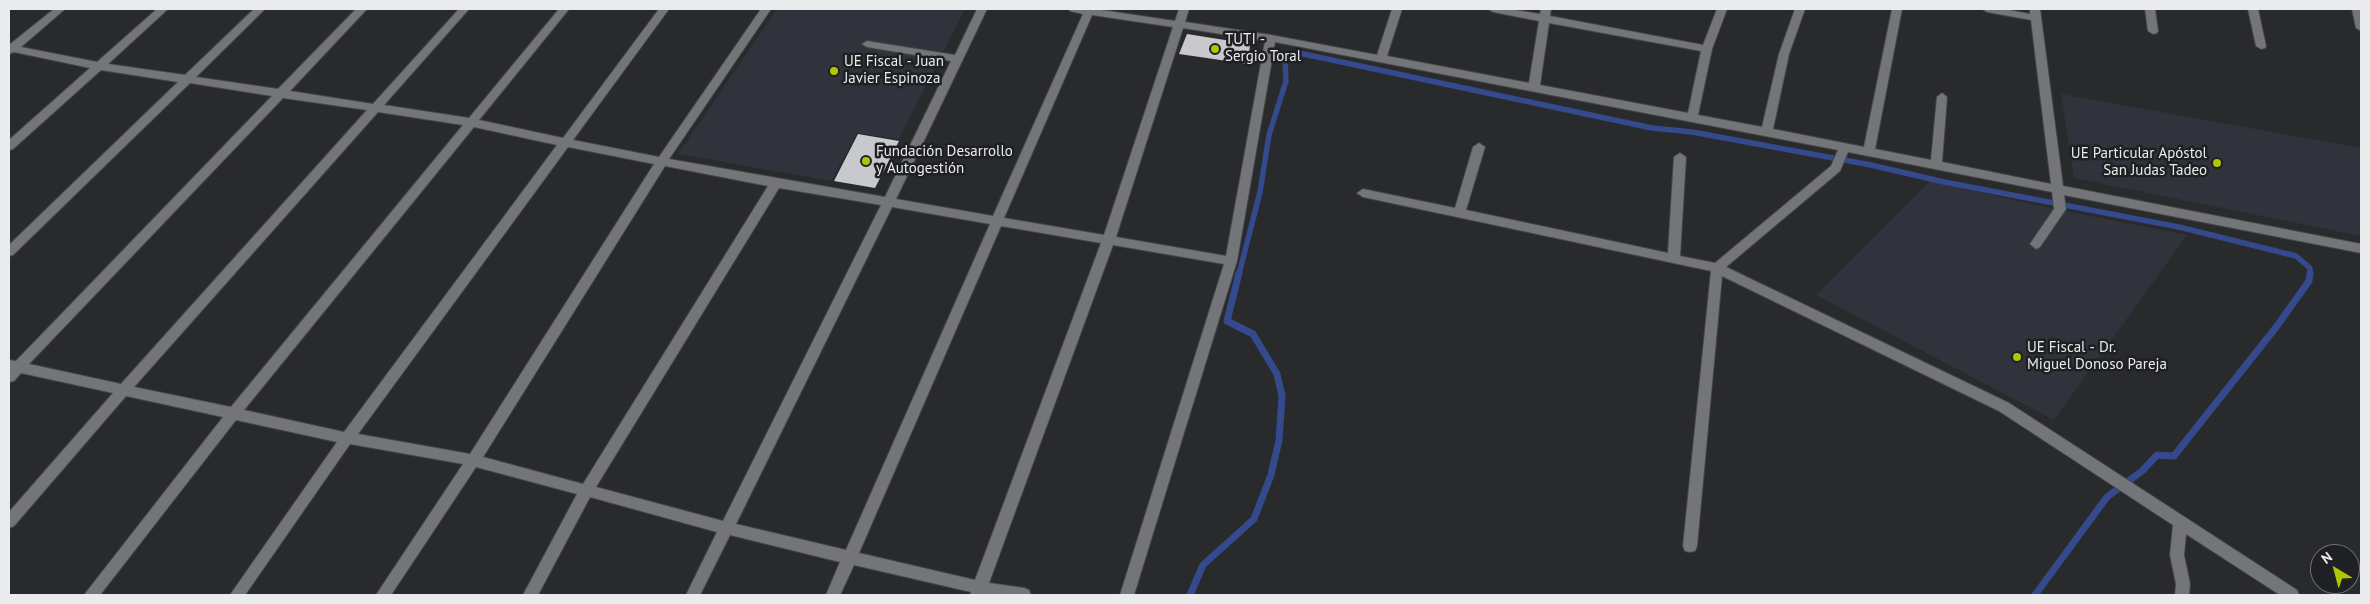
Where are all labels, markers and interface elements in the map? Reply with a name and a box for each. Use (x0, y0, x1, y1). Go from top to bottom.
place label: TUTI - Sergio Toral (1225, 31, 1301, 66)
marker: TUTI - Sergio Toral (1209, 43, 1221, 55)
place label: UE Fiscal - Juan Javier Espinoza (844, 53, 944, 88)
marker: UE Fiscal - Juan Javier Espinoza (828, 65, 840, 77)
place label: Fundación Desarrollo y Autogestión (876, 143, 1013, 178)
place label: UE Particular Apóstol San Judas Tadeo (2071, 145, 2207, 180)
marker: Fundación Desarrollo y Autogestión (860, 155, 872, 167)
marker: UE Particular Apóstol San Judas Tadeo (2211, 157, 2223, 169)
place label: UE Fiscal - Dr. Miguel Donoso Pareja (2027, 339, 2167, 374)
marker: UE Fiscal - Dr. Miguel Donoso Pareja (2011, 351, 2023, 363)
north arrow (2310, 544, 2360, 594)
text: N (2317, 548, 2336, 568)

